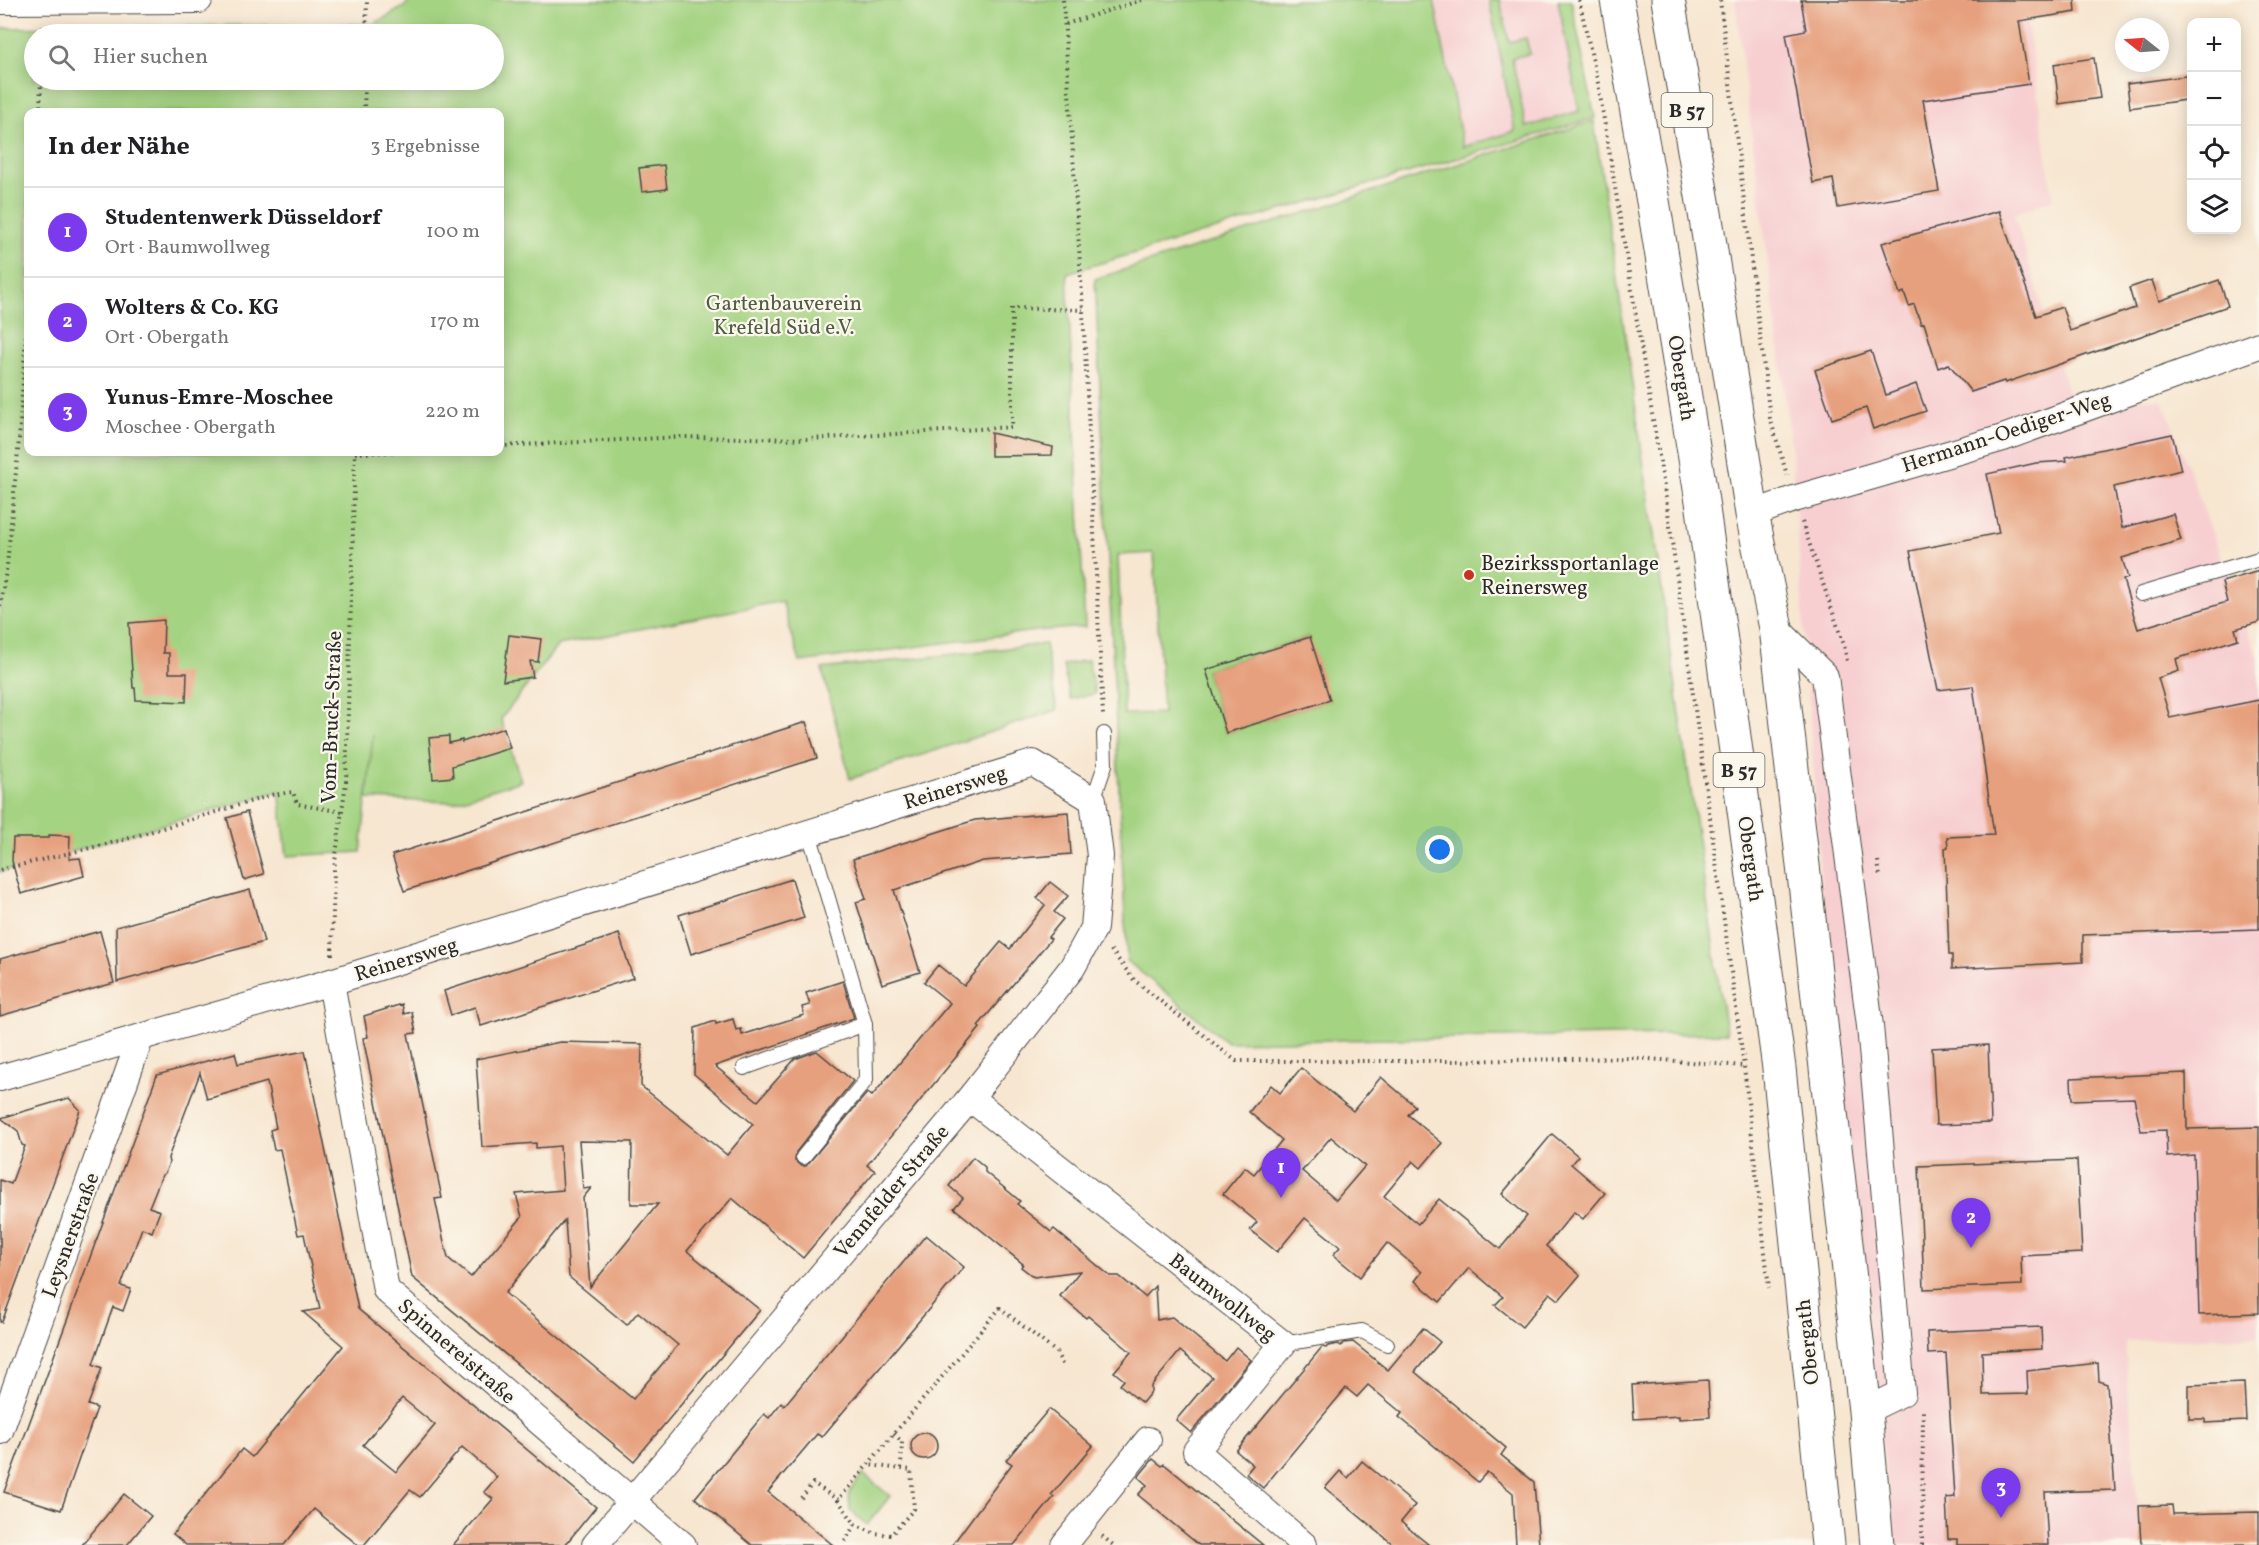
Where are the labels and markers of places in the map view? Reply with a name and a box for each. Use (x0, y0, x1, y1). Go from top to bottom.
place label: Bezirkssportanlage Reinersweg (1481, 550, 1659, 603)
marker: Bezirkssportanlage Reinersweg (1462, 568, 1476, 582)
pin: 1 (1262, 1148, 1300, 1198)
pin: 2 (1952, 1198, 1990, 1248)
pin: 3 (1982, 1468, 2020, 1518)

